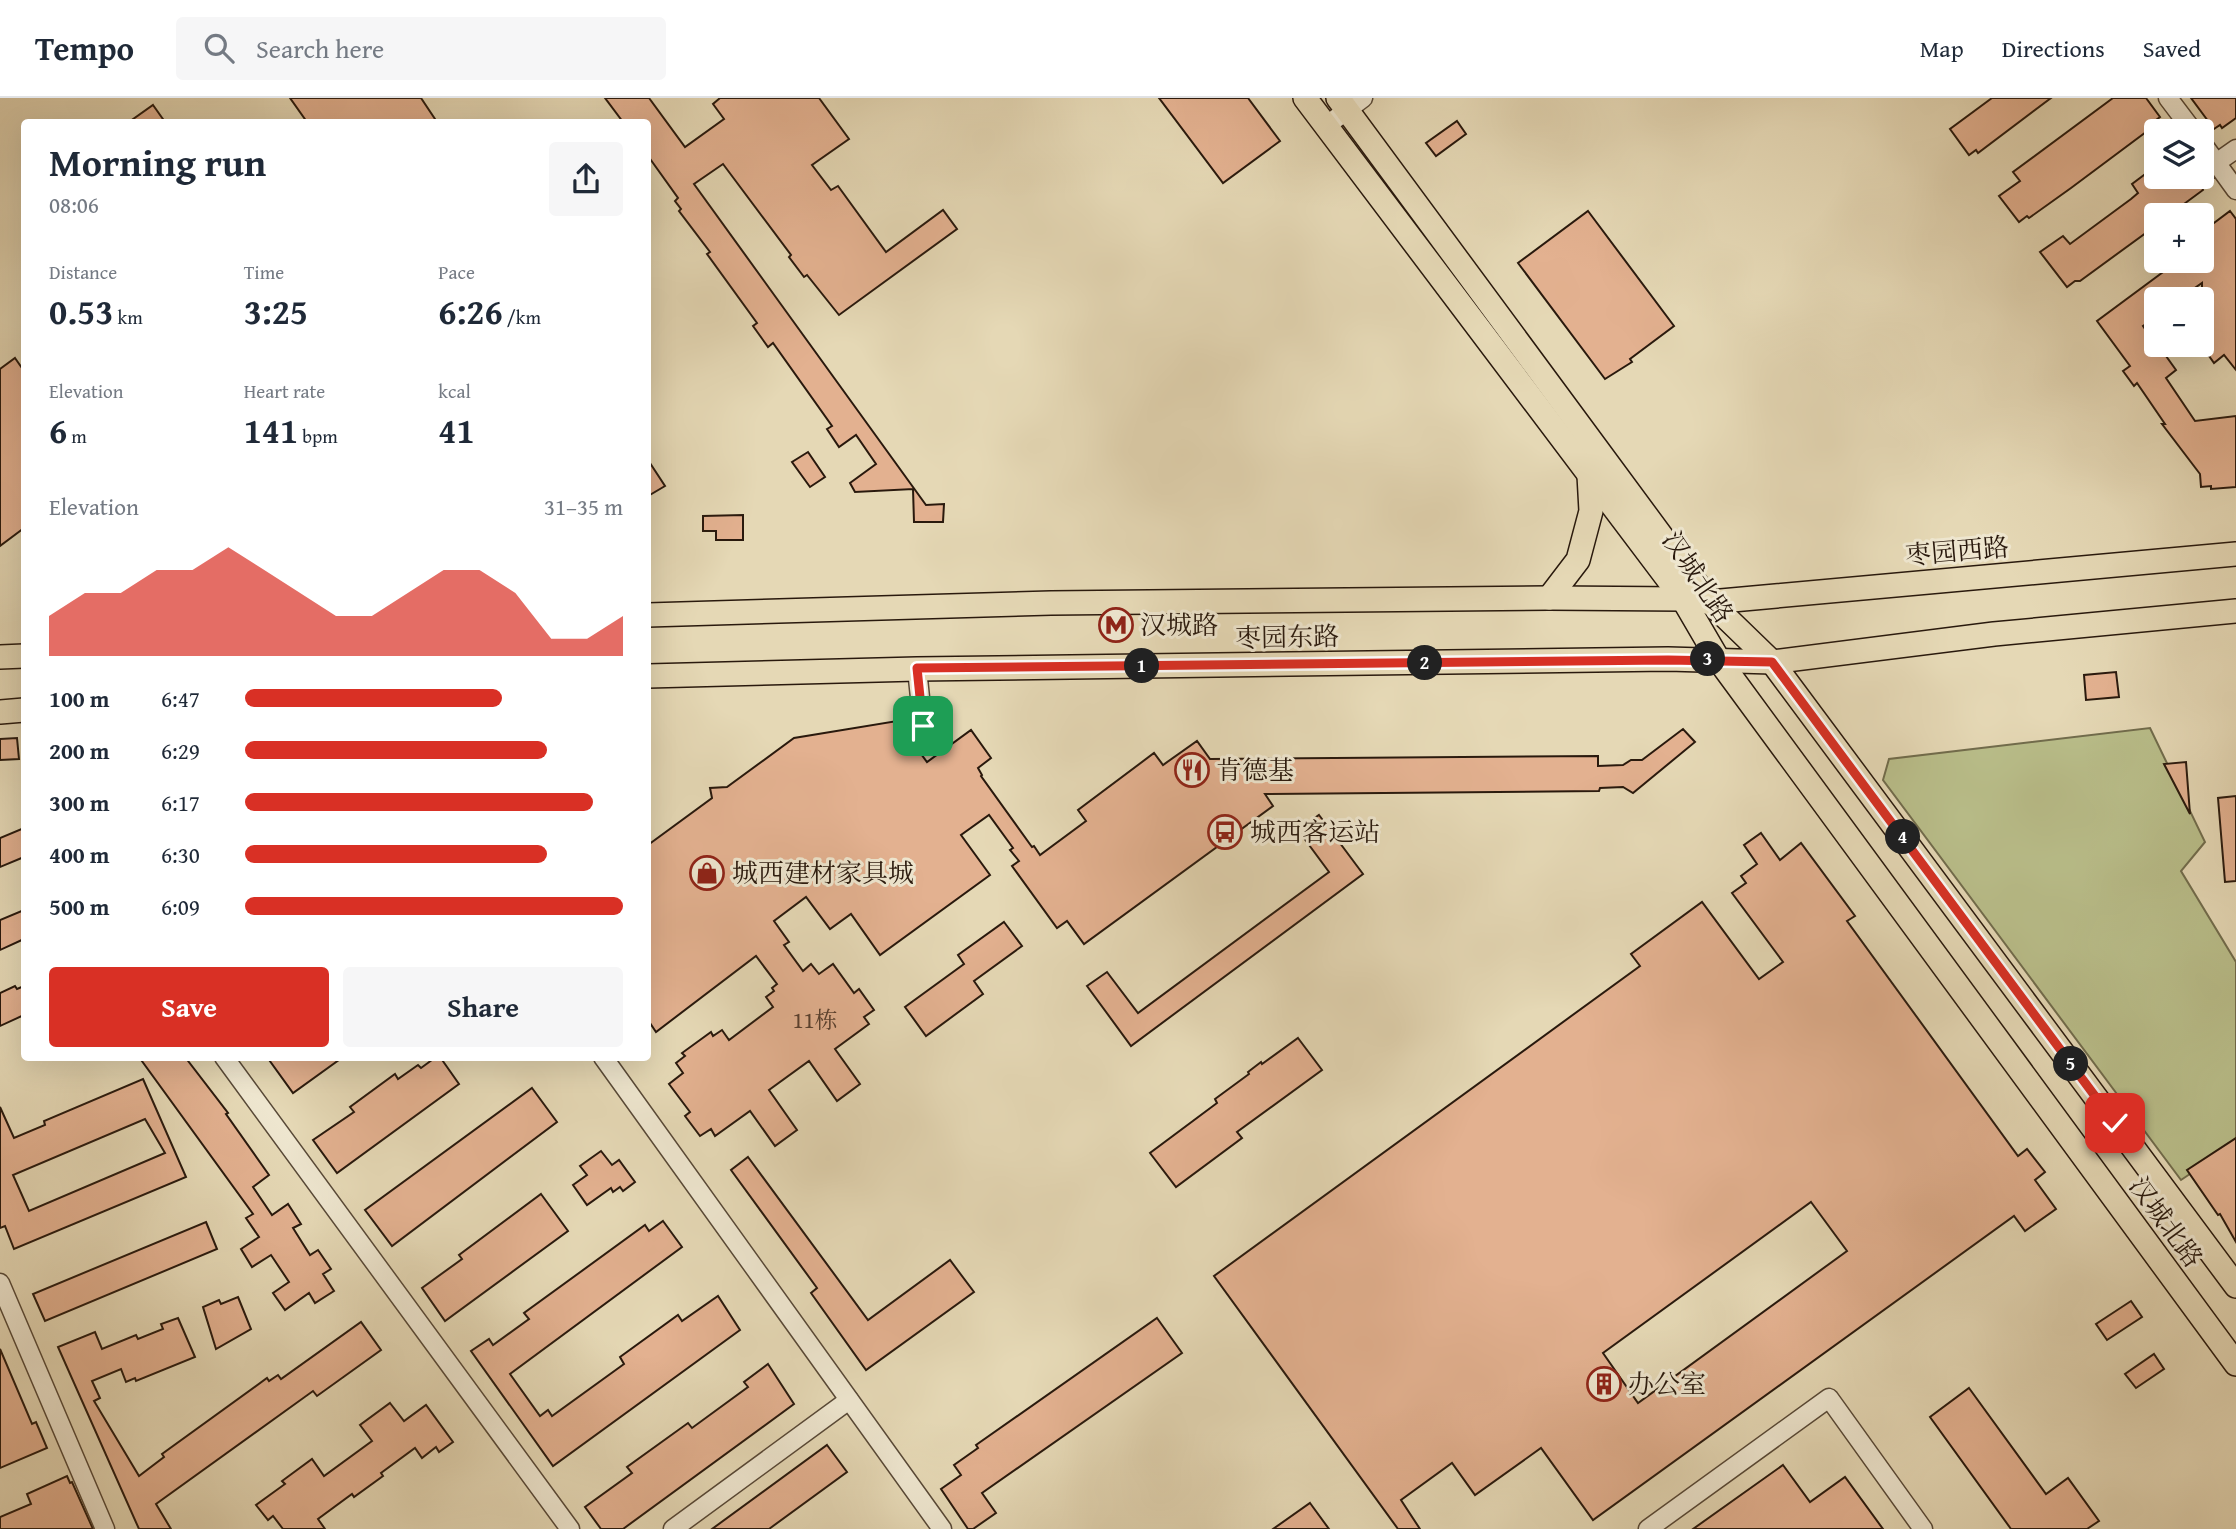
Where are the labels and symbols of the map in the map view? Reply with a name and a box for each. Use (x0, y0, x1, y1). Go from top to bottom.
street label: 汉城北路 (1653, 523, 1744, 631)
street label: 枣园西路 (1903, 527, 2010, 574)
place label: 汉城路 (1140, 605, 1218, 644)
metro station icon: 汉城路 (1097, 606, 1135, 644)
street label: 枣园东路 (1235, 616, 1339, 657)
pin: 3 (1690, 642, 1726, 676)
pin: 2 (1408, 646, 1442, 680)
pin: 1 (1124, 648, 1160, 684)
pin (893, 696, 953, 756)
place label: 肯德基 (1216, 750, 1294, 789)
restaurant icon: 肯德基 (1173, 751, 1211, 789)
place label: 城西客运站 (1250, 812, 1380, 851)
bus stop icon: 城西客运站 (1206, 813, 1244, 851)
pin: 4 (1885, 820, 1920, 854)
place label: 城西建材家具城 (732, 853, 914, 892)
shop icon: 城西建材家具城 (688, 854, 726, 892)
house number: 11栋 (792, 1003, 838, 1036)
pin: 5 (2054, 1046, 2088, 1082)
pin (2085, 1093, 2145, 1153)
street label: 汉城北路 (2120, 1168, 2213, 1275)
place label: 办公室 (1628, 1364, 1706, 1403)
building icon: 办公室 (1585, 1365, 1623, 1403)

